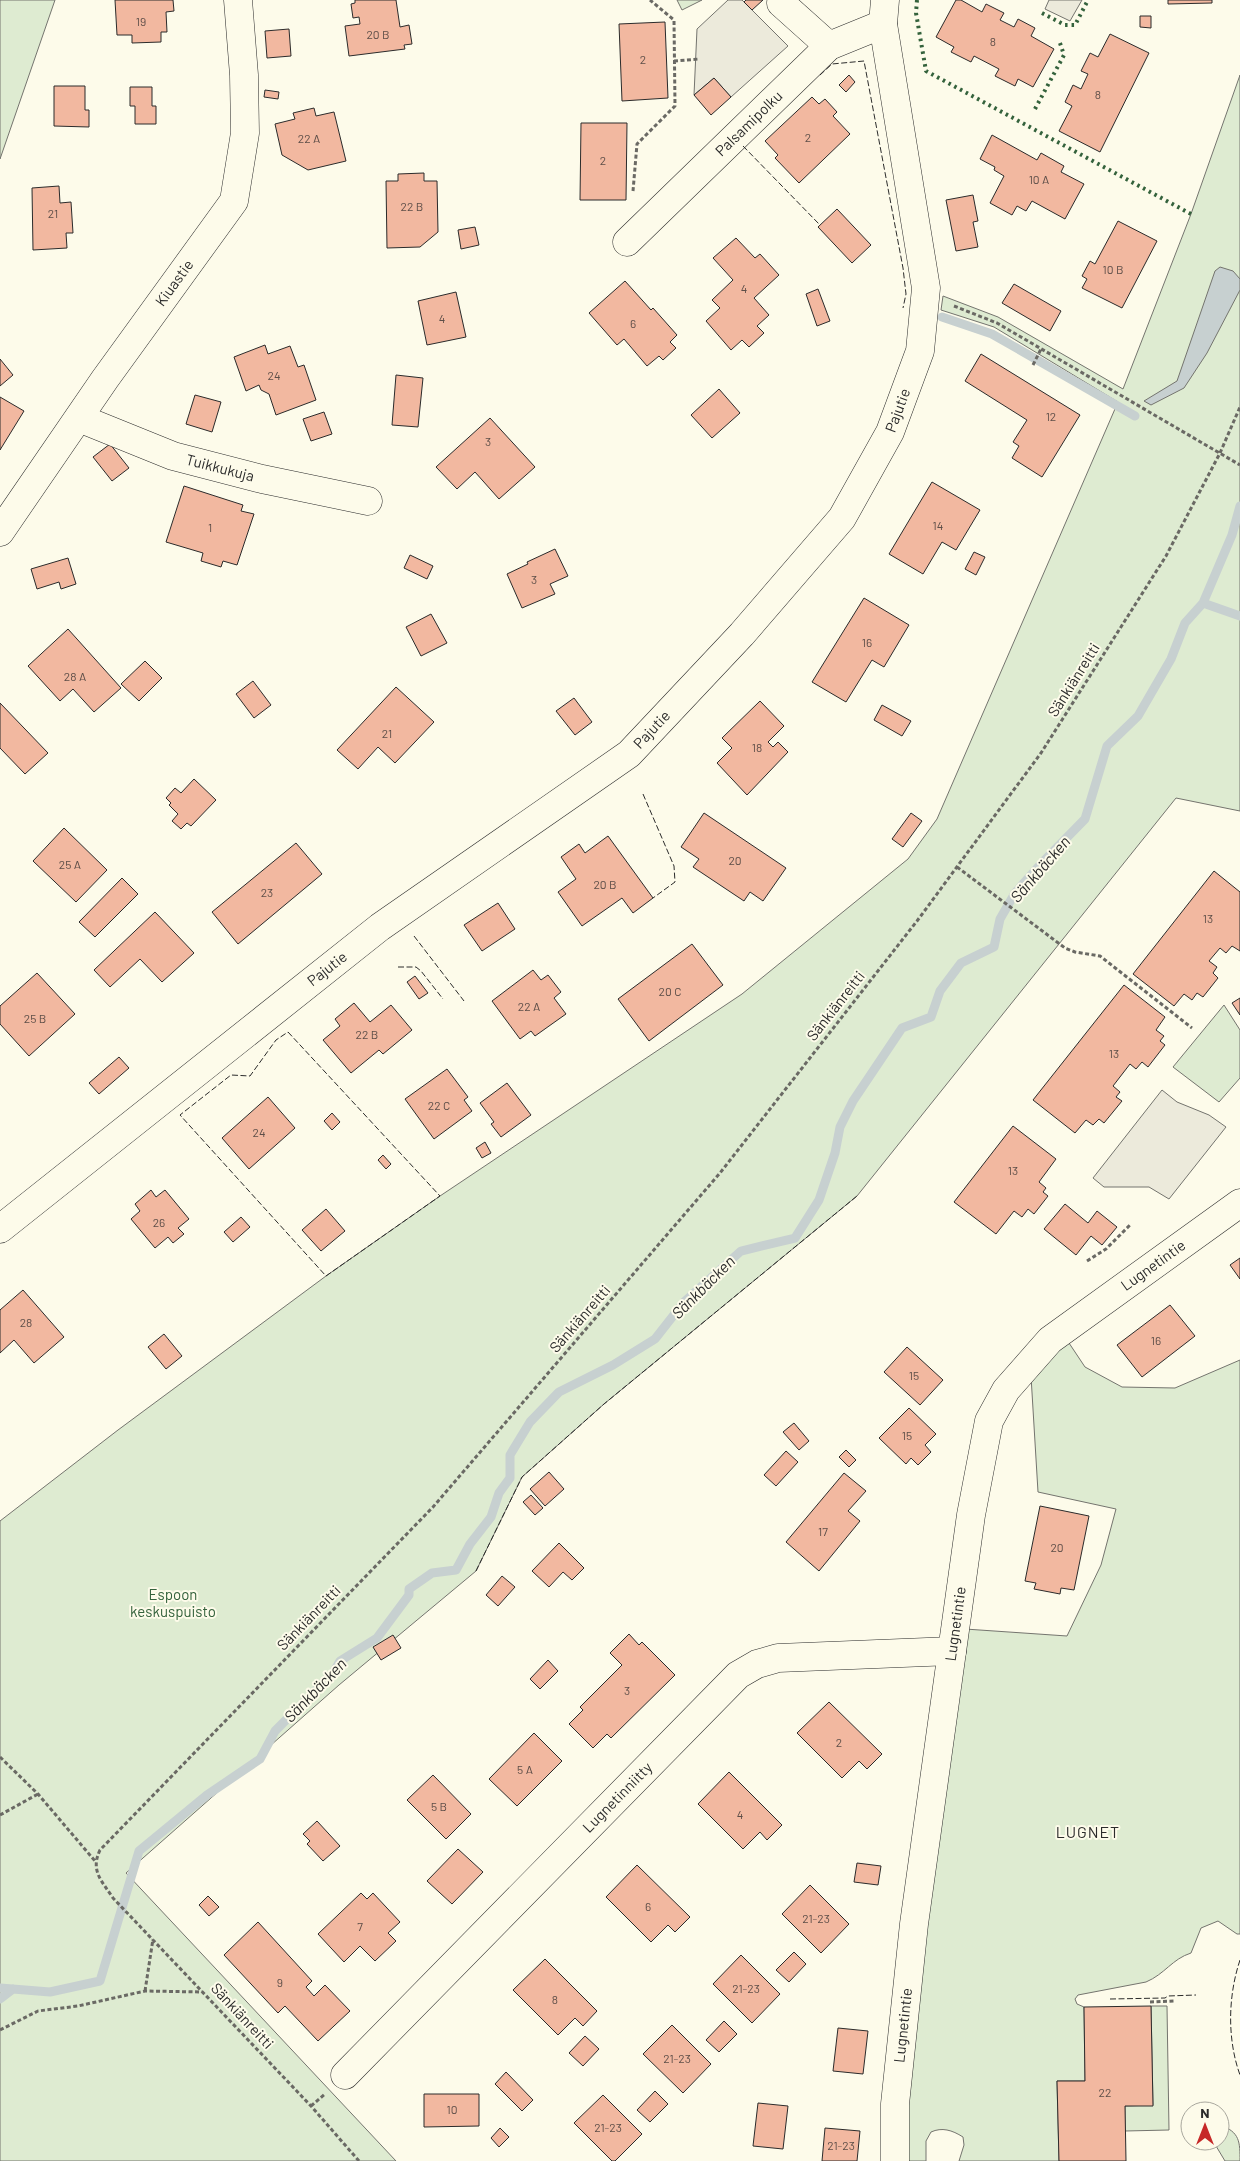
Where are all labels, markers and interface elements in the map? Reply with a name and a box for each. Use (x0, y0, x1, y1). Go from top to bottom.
house number: 19 (136, 14, 146, 28)
house number: 20 B (366, 27, 390, 41)
house number: 8 (990, 34, 996, 48)
house number: 2 (640, 52, 646, 66)
street label: Palsamipolku (711, 86, 786, 159)
house number: 8 (1095, 87, 1101, 101)
house number: 2 (805, 130, 811, 144)
house number: 22 A (298, 131, 320, 145)
house number: 2 (600, 153, 606, 167)
house number: 10 A (1029, 172, 1049, 186)
house number: 22 B (401, 199, 423, 213)
house number: 21 (48, 206, 58, 220)
street label: Kiuastie (151, 256, 197, 309)
house number: 10 B (1103, 262, 1123, 276)
house number: 4 (741, 281, 747, 295)
house number: 4 (439, 311, 445, 325)
house number: 6 (630, 316, 636, 330)
house number: 24 (267, 368, 281, 382)
street label: Pajutie (881, 386, 913, 435)
house number: 12 (1046, 409, 1056, 423)
house number: 3 (485, 434, 491, 448)
street label: Tuikkukuja (184, 450, 256, 485)
house number: 14 (933, 518, 943, 532)
house number: 1 (208, 520, 212, 534)
house number: 3 (531, 572, 537, 586)
house number: 16 (862, 635, 872, 649)
street label: Sänkiänreitti (1043, 639, 1103, 720)
house number: 28 A (64, 669, 86, 683)
street label: Pajutie (629, 706, 673, 752)
house number: 21 (382, 726, 392, 740)
house number: 18 (752, 740, 762, 754)
water label: Sänkbäcken (1006, 832, 1074, 906)
house number: 20 (728, 853, 742, 867)
house number: 25 A (59, 857, 81, 871)
house number: 20 B (593, 877, 617, 891)
house number: 23 (261, 885, 273, 899)
house number: 13 (1203, 911, 1213, 925)
street label: Pajutie (303, 947, 350, 989)
street label: Sänkiänreitti (802, 967, 868, 1044)
house number: 20 C (659, 984, 681, 998)
house number: 22 A (518, 999, 540, 1013)
house number: 25 B (24, 1011, 46, 1025)
house number: 22 B (356, 1027, 378, 1041)
house number: 13 (1109, 1046, 1119, 1060)
house number: 22 C (428, 1098, 450, 1112)
house number: 24 (252, 1125, 266, 1139)
house number: 13 (1008, 1163, 1018, 1177)
house number: 26 (153, 1215, 165, 1229)
street label: Lugnetintie (1117, 1235, 1188, 1294)
water label: Sänkbäcken (667, 1251, 738, 1322)
street label: Sänkiänreitti (545, 1281, 613, 1356)
house number: 28 (20, 1315, 32, 1329)
house number: 16 (1151, 1333, 1161, 1347)
house number: 15 (909, 1368, 919, 1382)
house number: 15 (902, 1428, 912, 1442)
house number: 17 (818, 1524, 828, 1538)
house number: 20 (1050, 1540, 1064, 1554)
street label: Sänkiänreitti (273, 1581, 344, 1654)
park label: Espoon keskuspuisto (130, 1585, 216, 1620)
street label: Lugnetintie (941, 1585, 969, 1662)
water label: Sänkbäcken (279, 1654, 350, 1726)
house number: 3 (624, 1683, 630, 1697)
house number: 2 (836, 1735, 842, 1749)
street label: Lugnetinniitty (578, 1758, 655, 1836)
house number: 5 A (517, 1762, 533, 1776)
house number: 5 B (431, 1799, 447, 1813)
house number: 4 (737, 1807, 743, 1821)
district label: LUGNET (1056, 1822, 1120, 1841)
house number: 6 (645, 1899, 651, 1913)
house number: 21-23 (802, 1911, 830, 1925)
house number: 7 (357, 1919, 363, 1933)
house number: 9 (277, 1975, 283, 1989)
street label: Sänkiänreitti (208, 1979, 278, 2052)
house number: 21-23 (732, 1981, 760, 1995)
street label: Lugnetintie (889, 1987, 915, 2064)
house number: 8 (552, 1992, 558, 2006)
house number: 21-23 (663, 2051, 691, 2065)
house number: 22 (1099, 2085, 1111, 2099)
north arrow (1180, 2101, 1230, 2151)
house number: 10 (447, 2102, 457, 2116)
text: N (1200, 2104, 1210, 2121)
house number: 21-23 (594, 2120, 622, 2134)
house number: 21-23 (827, 2138, 855, 2152)

